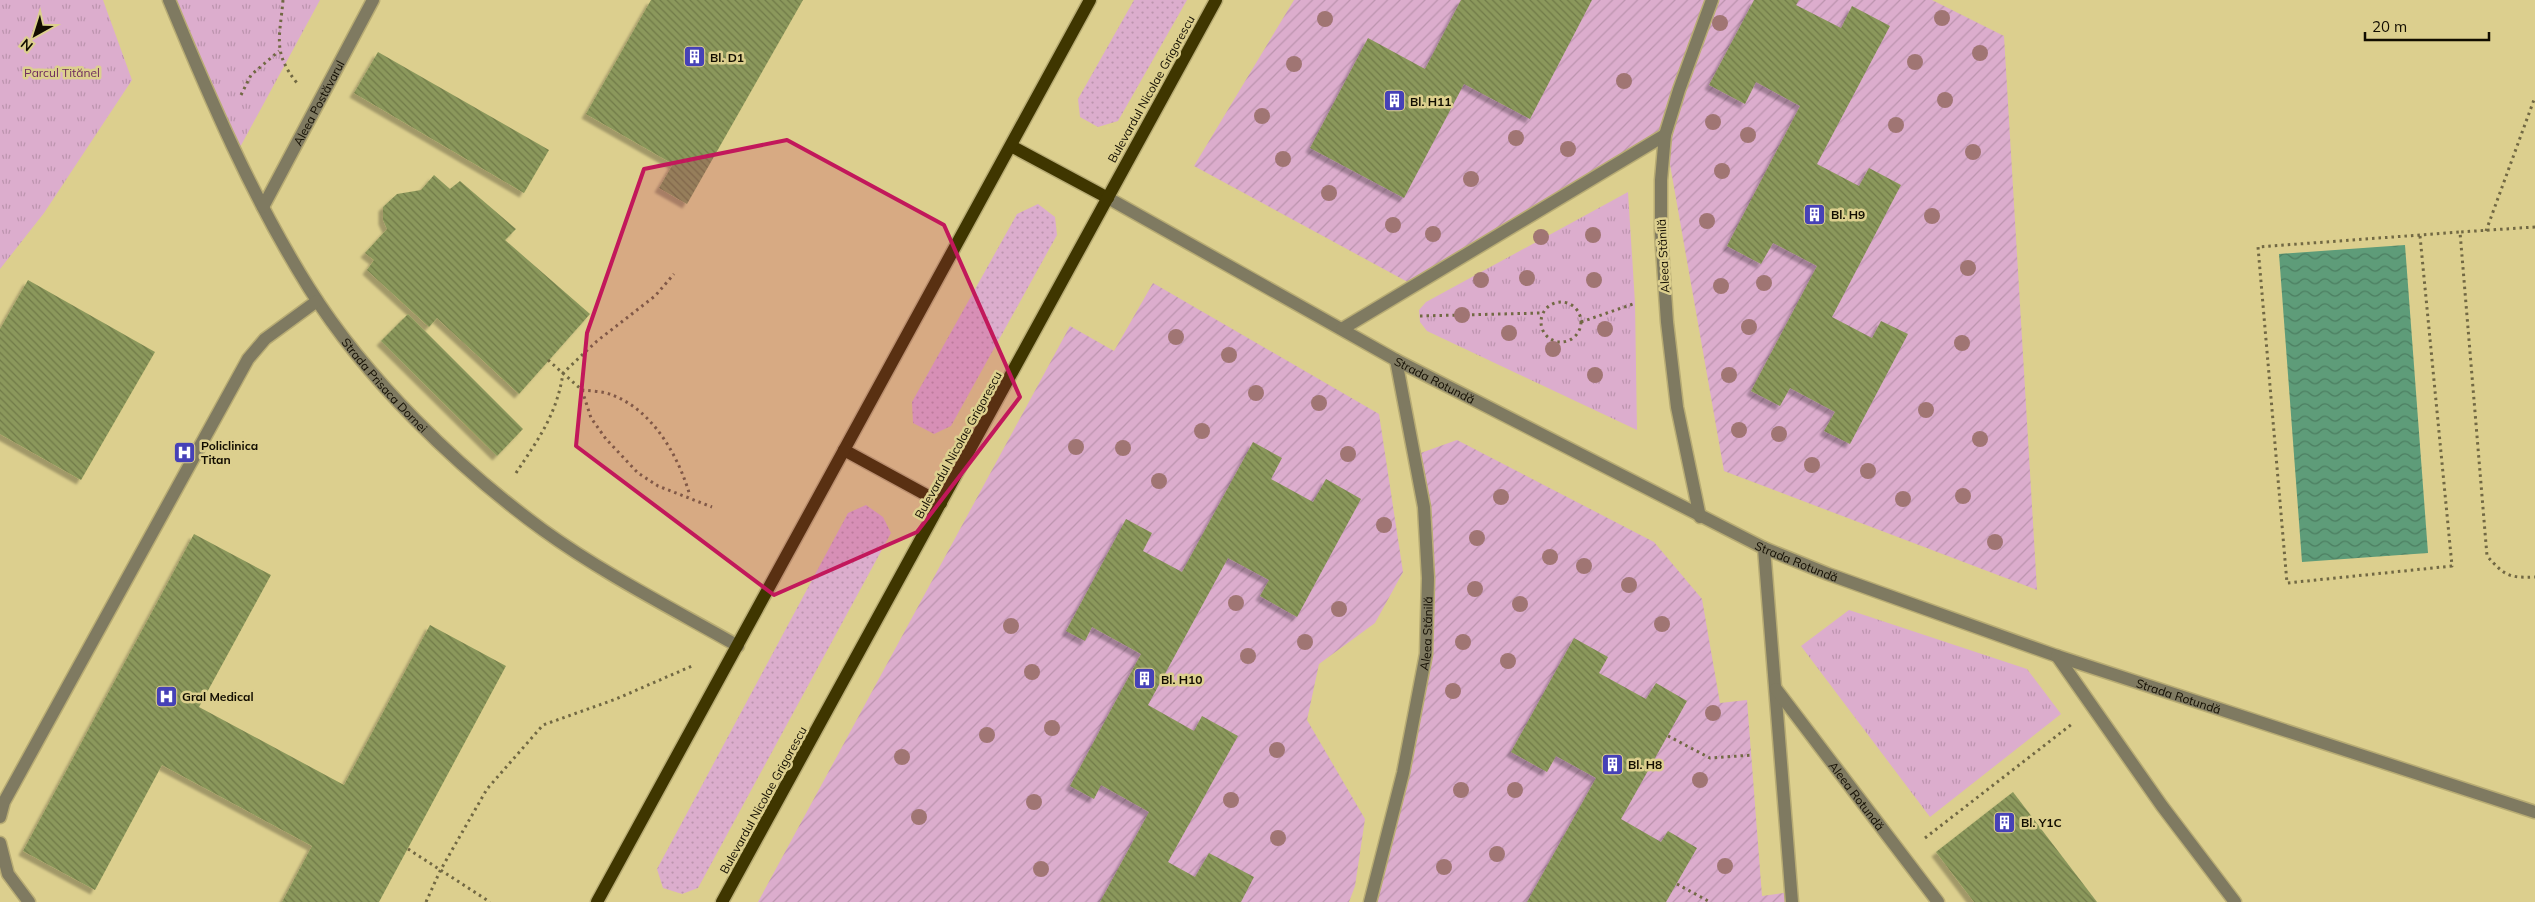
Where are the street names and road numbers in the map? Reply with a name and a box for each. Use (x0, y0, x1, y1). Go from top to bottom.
street label: Bulevardul Nicolae Grigorescu (1104, 13, 1198, 165)
street label: Aleea Postăvarul (290, 58, 347, 148)
street label: Aleea Stănilă (1654, 219, 1672, 293)
street label: Strada Prisaca Dornei (339, 335, 431, 436)
street label: Strada Rotundă (1392, 353, 1478, 407)
street label: Bulevardul Nicolae Grigorescu (911, 369, 1005, 521)
street label: Strada Rotundă (1753, 537, 1840, 585)
street label: Aleea Stănilă (1416, 596, 1435, 671)
street label: Strada Rotundă (2134, 675, 2223, 717)
street label: Bulevardul Nicolae Grigorescu (716, 724, 810, 876)
street label: Aleea Rotundă (1826, 758, 1888, 833)

